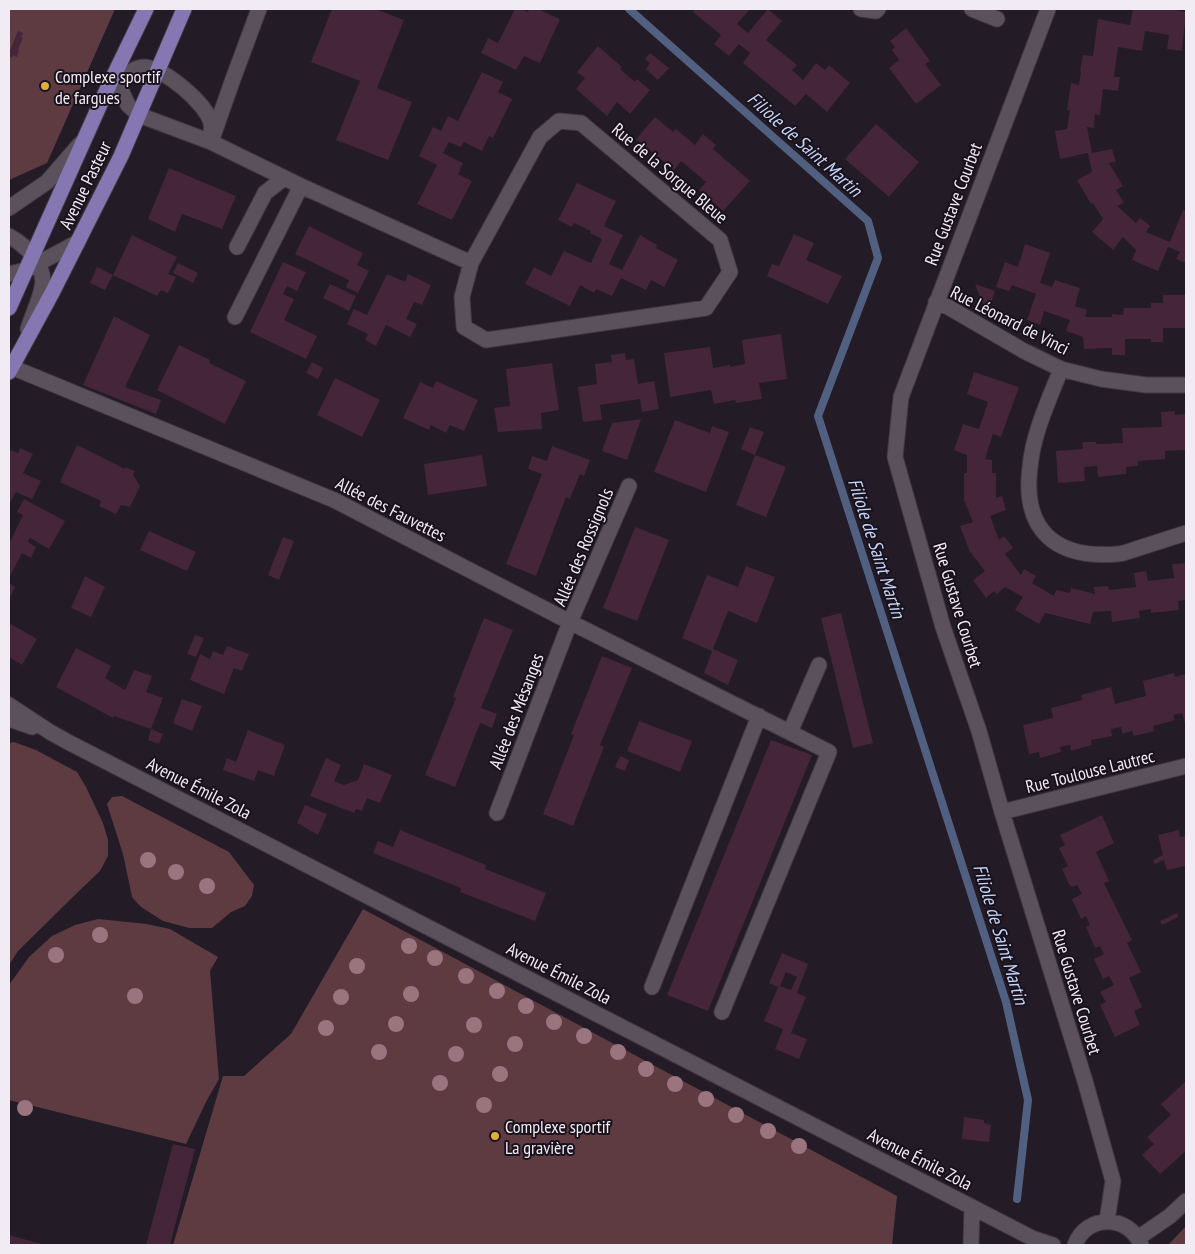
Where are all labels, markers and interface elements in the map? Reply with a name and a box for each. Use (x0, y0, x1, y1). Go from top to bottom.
place label: Complexe sportif de fargues (55, 65, 162, 109)
marker: Complexe sportif de fargues (39, 80, 51, 92)
water label: Filiole de Saint Martin (743, 86, 868, 203)
street label: Rue de la Sorgue Bleue (607, 118, 733, 228)
street label: Avenue Pasteur (54, 137, 116, 233)
street label: Rue Gustave Courbet (919, 139, 987, 268)
street label: Rue Léonard de Vinci (947, 280, 1073, 360)
street label: Allée des Fauvettes (332, 471, 450, 547)
water label: Filiole de Saint Martin (843, 475, 911, 623)
street label: Allée des Rossignols (548, 484, 618, 610)
street label: Rue Gustave Courbet (928, 540, 988, 670)
street label: Allée des Mésanges (483, 650, 549, 772)
street label: Rue Toulouse Lautrec (1023, 744, 1157, 798)
street label: Avenue Émile Zola (143, 752, 255, 824)
water label: Filiole de Saint Martin (968, 861, 1034, 1009)
street label: Rue Gustave Courbet (1047, 927, 1107, 1057)
street label: Avenue Émile Zola (503, 937, 615, 1009)
place label: Complexe sportif La gravière (505, 1115, 612, 1159)
street label: Avenue Émile Zola (864, 1123, 976, 1195)
marker: Complexe sportif La gravière (489, 1130, 501, 1142)

